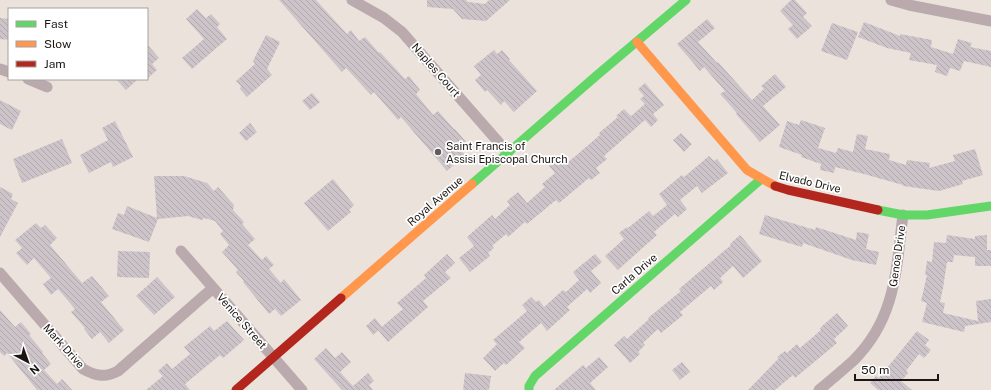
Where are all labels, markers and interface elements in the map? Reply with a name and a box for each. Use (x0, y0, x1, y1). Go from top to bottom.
legend (8, 8, 148, 80)
text: Fast (44, 17, 69, 31)
text: Slow (44, 37, 72, 51)
street label: Naples Court (409, 41, 463, 99)
text: Jam (44, 57, 66, 71)
place label: Saint Francis of Assisi Episcopal Church (446, 140, 568, 165)
marker: Saint Francis of Assisi Episcopal Church (433, 147, 443, 157)
street label: Elvado Drive (778, 169, 842, 195)
street label: Royal Avenue (405, 174, 465, 228)
street label: Genoa Drive (887, 225, 907, 287)
street label: Carla Drive (609, 251, 659, 297)
street label: Venice Street (215, 291, 269, 351)
street label: Mark Drive (41, 321, 87, 371)
north arrow (8, 342, 48, 382)
scale bar (855, 356, 938, 382)
text: N (27, 362, 42, 377)
text: 50 m (861, 363, 889, 377)

